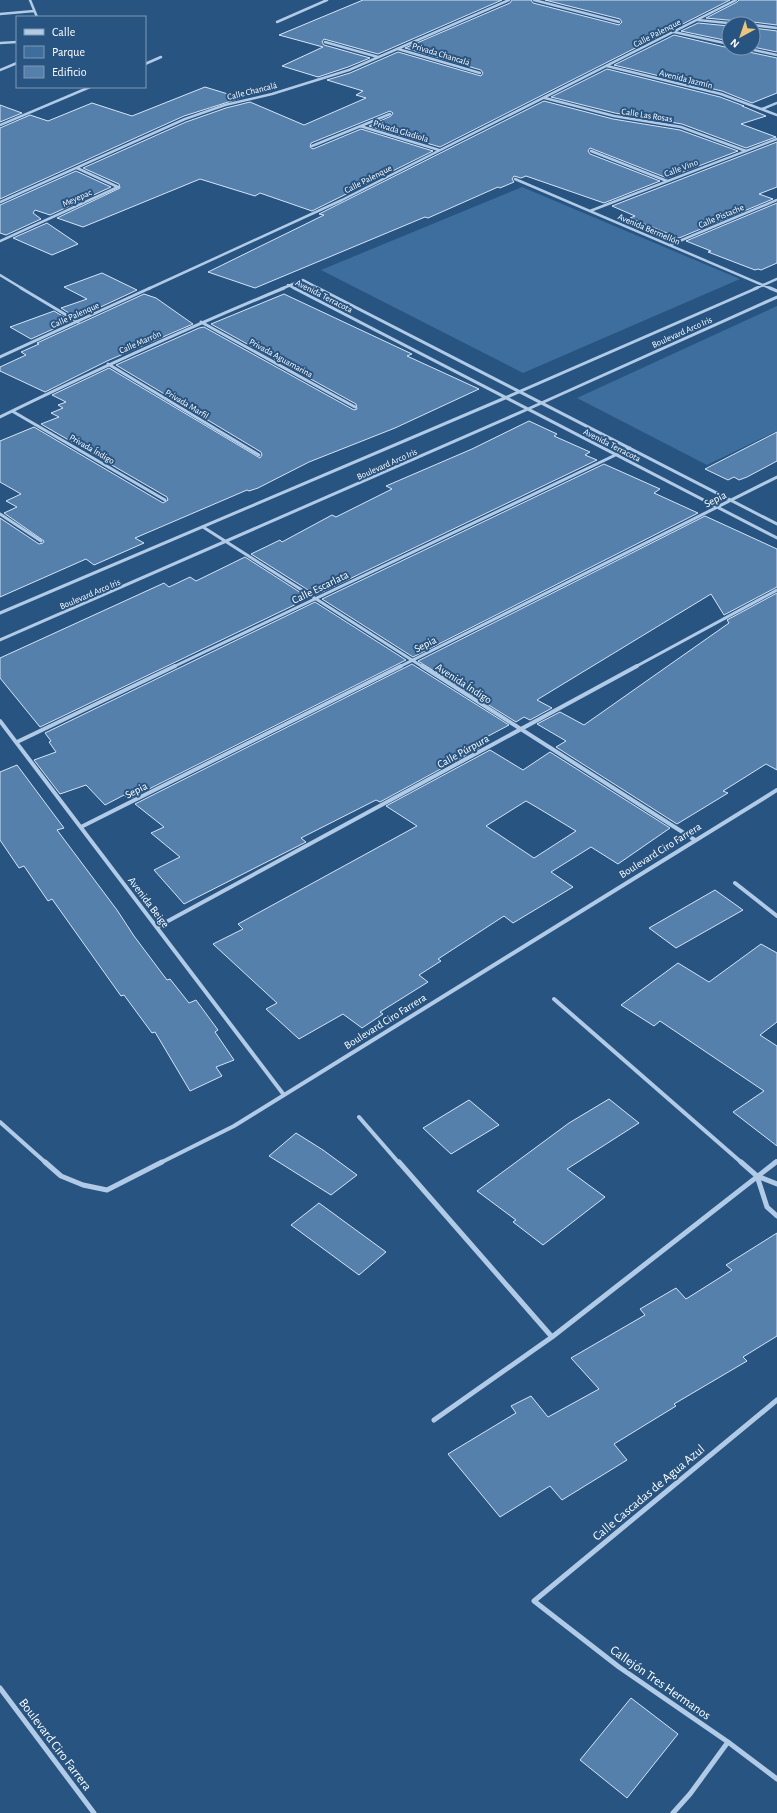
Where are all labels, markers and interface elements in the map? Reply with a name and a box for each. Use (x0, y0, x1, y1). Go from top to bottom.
legend (16, 16, 146, 88)
north arrow (721, 16, 761, 56)
street label: Calle Palenque (632, 18, 682, 49)
text: Calle (52, 26, 75, 38)
text: N (728, 37, 741, 50)
street label: Privada Chancalá (411, 41, 471, 68)
text: Parque (52, 46, 85, 58)
text: Edificio (52, 66, 87, 78)
street label: Avenida Jazmín (658, 69, 713, 90)
street label: Calle Chancalá (226, 81, 278, 102)
street label: Calle Las Rosas (621, 107, 673, 124)
street label: Privada Gladiola (372, 119, 429, 144)
street label: Calle Vino (663, 158, 700, 179)
street label: Calle Palenque (343, 164, 393, 195)
street label: Meyepac (61, 188, 94, 209)
street label: Calle Pistache (697, 203, 745, 230)
street label: Avenida Bermellón (616, 212, 681, 247)
street label: Avenida Terracota (294, 278, 354, 315)
street label: Calle Palenque (50, 301, 101, 330)
street label: Boulevard Arco Iris (651, 315, 714, 350)
street label: Calle Marrón (118, 329, 162, 356)
street label: Privada Aguamarina (247, 337, 314, 380)
street label: Privada Marfil (163, 388, 210, 421)
street label: Avenida Terracota (582, 427, 642, 464)
street label: Privada Índigo (68, 432, 117, 466)
street label: Boulevard Arco Iris (356, 447, 419, 482)
street label: Sepia (702, 489, 728, 510)
street label: Calle Escarlata (290, 569, 350, 606)
street label: Boulevard Arco Iris (59, 578, 122, 611)
street label: Sepia (412, 634, 438, 655)
street label: Avenida Índigo (434, 660, 494, 706)
street label: Calle Púrpura (435, 733, 491, 770)
street label: Sepia (123, 780, 149, 801)
street label: Boulevard Ciro Farrera (617, 821, 703, 880)
street label: Avenida Beige (126, 875, 171, 930)
street label: Boulevard Ciro Farrera (342, 992, 428, 1051)
street label: Calle Cascadas de Agua Azul (591, 1443, 707, 1544)
street label: Callejón Tres Hermanos (608, 1644, 713, 1723)
street label: Boulevard Ciro Farrera (16, 1696, 94, 1793)

